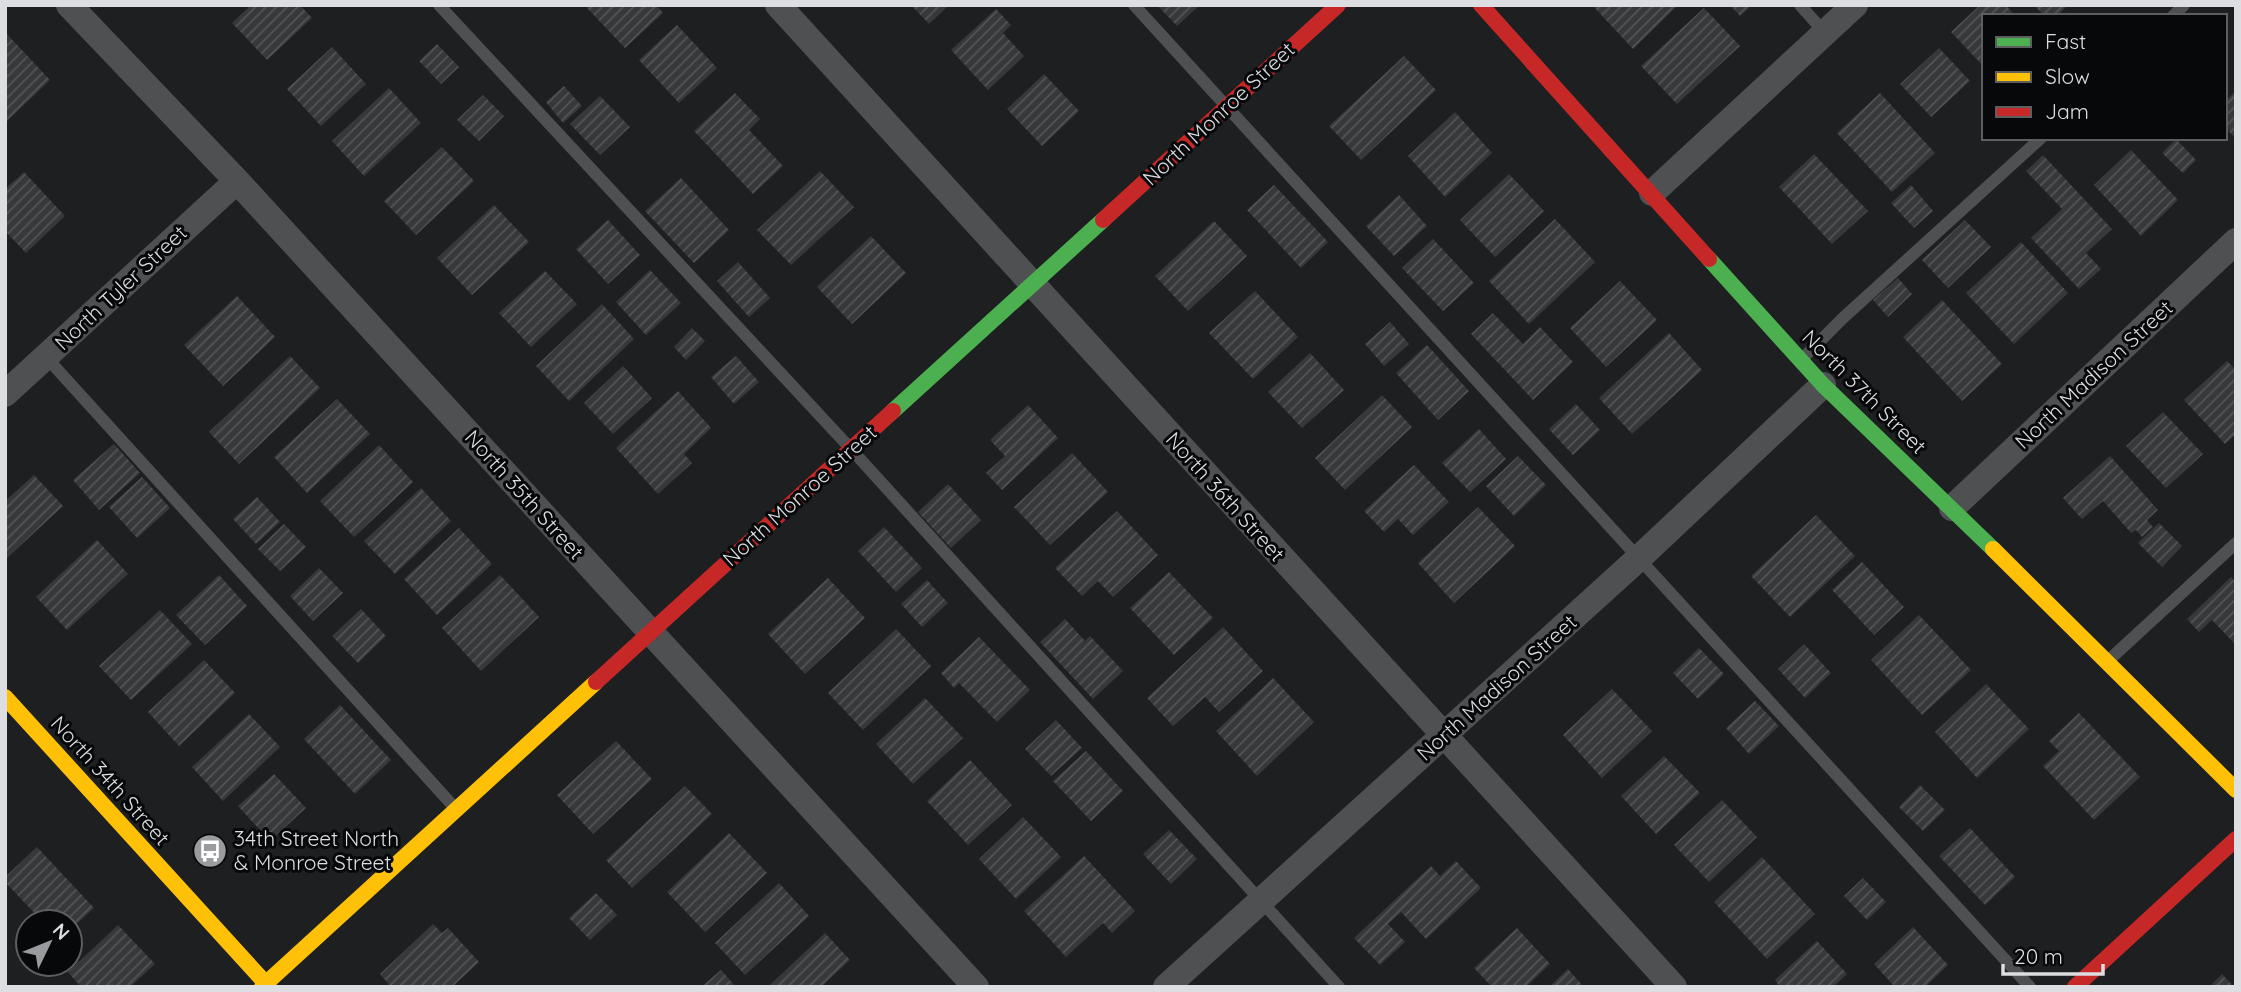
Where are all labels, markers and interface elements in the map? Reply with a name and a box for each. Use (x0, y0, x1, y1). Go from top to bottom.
legend (1982, 14, 2227, 140)
text: Fast (2045, 28, 2086, 54)
street label: North Monroe Street (1137, 36, 1300, 190)
text: Slow (2045, 63, 2090, 89)
text: Jam (2045, 98, 2089, 124)
street label: North Tyler Street (49, 219, 192, 355)
street label: North Madison Street (2009, 295, 2177, 454)
street label: North 37th Street (1797, 324, 1932, 459)
street label: North Monroe Street (717, 419, 882, 571)
street label: North 35th Street (460, 424, 590, 565)
street label: North 36th Street (1161, 426, 1291, 566)
street label: North Madison Street (1411, 609, 1582, 766)
street label: North 34th Street (46, 710, 176, 850)
place label: 34th Street North & Monroe Street (234, 825, 399, 875)
bus stop icon: 34th Street North & Monroe Street (191, 832, 229, 870)
north arrow (14, 908, 84, 978)
text: N (48, 918, 75, 945)
scale bar (2003, 932, 2103, 976)
text: 20 m (2014, 943, 2063, 969)

